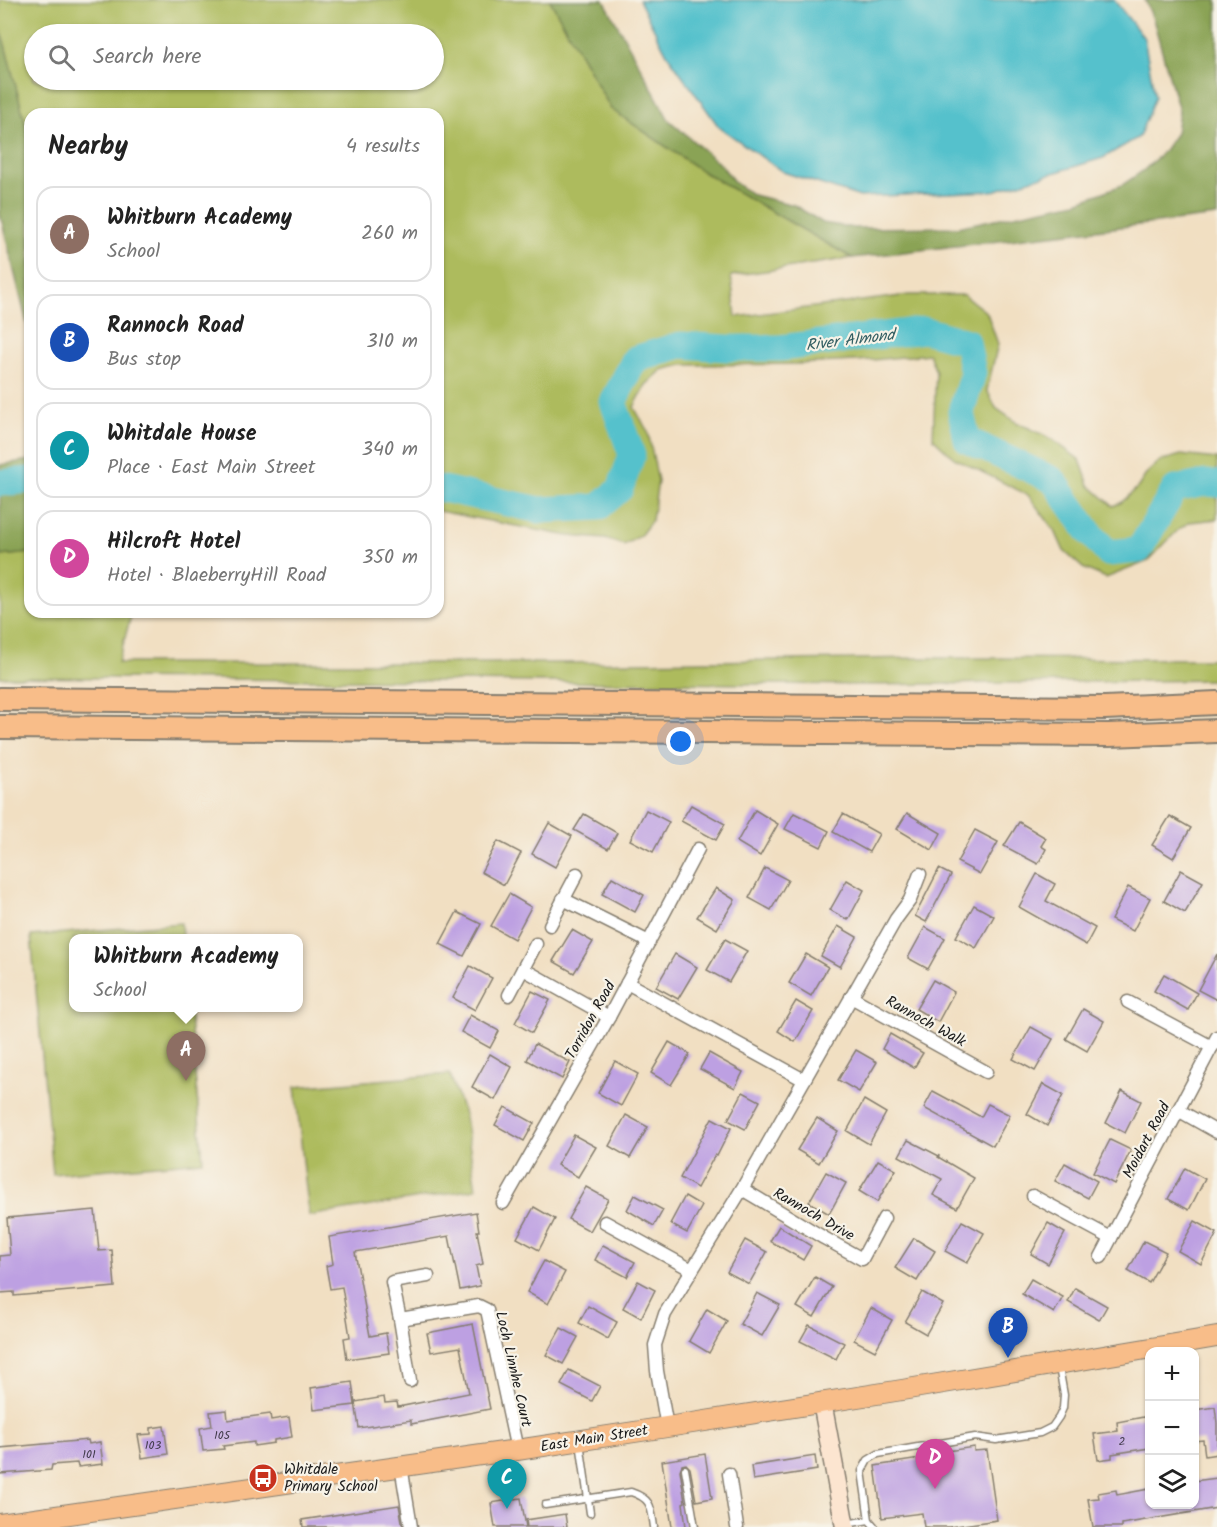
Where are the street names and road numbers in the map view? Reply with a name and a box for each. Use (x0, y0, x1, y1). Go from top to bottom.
street label: Torridon Road (559, 976, 623, 1064)
street label: Rannoch Walk (881, 990, 971, 1054)
street label: Moidart Road (1117, 1097, 1177, 1183)
street label: Rannoch Drive (768, 1182, 859, 1248)
street label: Loch Linnhe Court (488, 1309, 538, 1430)
street label: East Main Street (539, 1419, 650, 1459)

